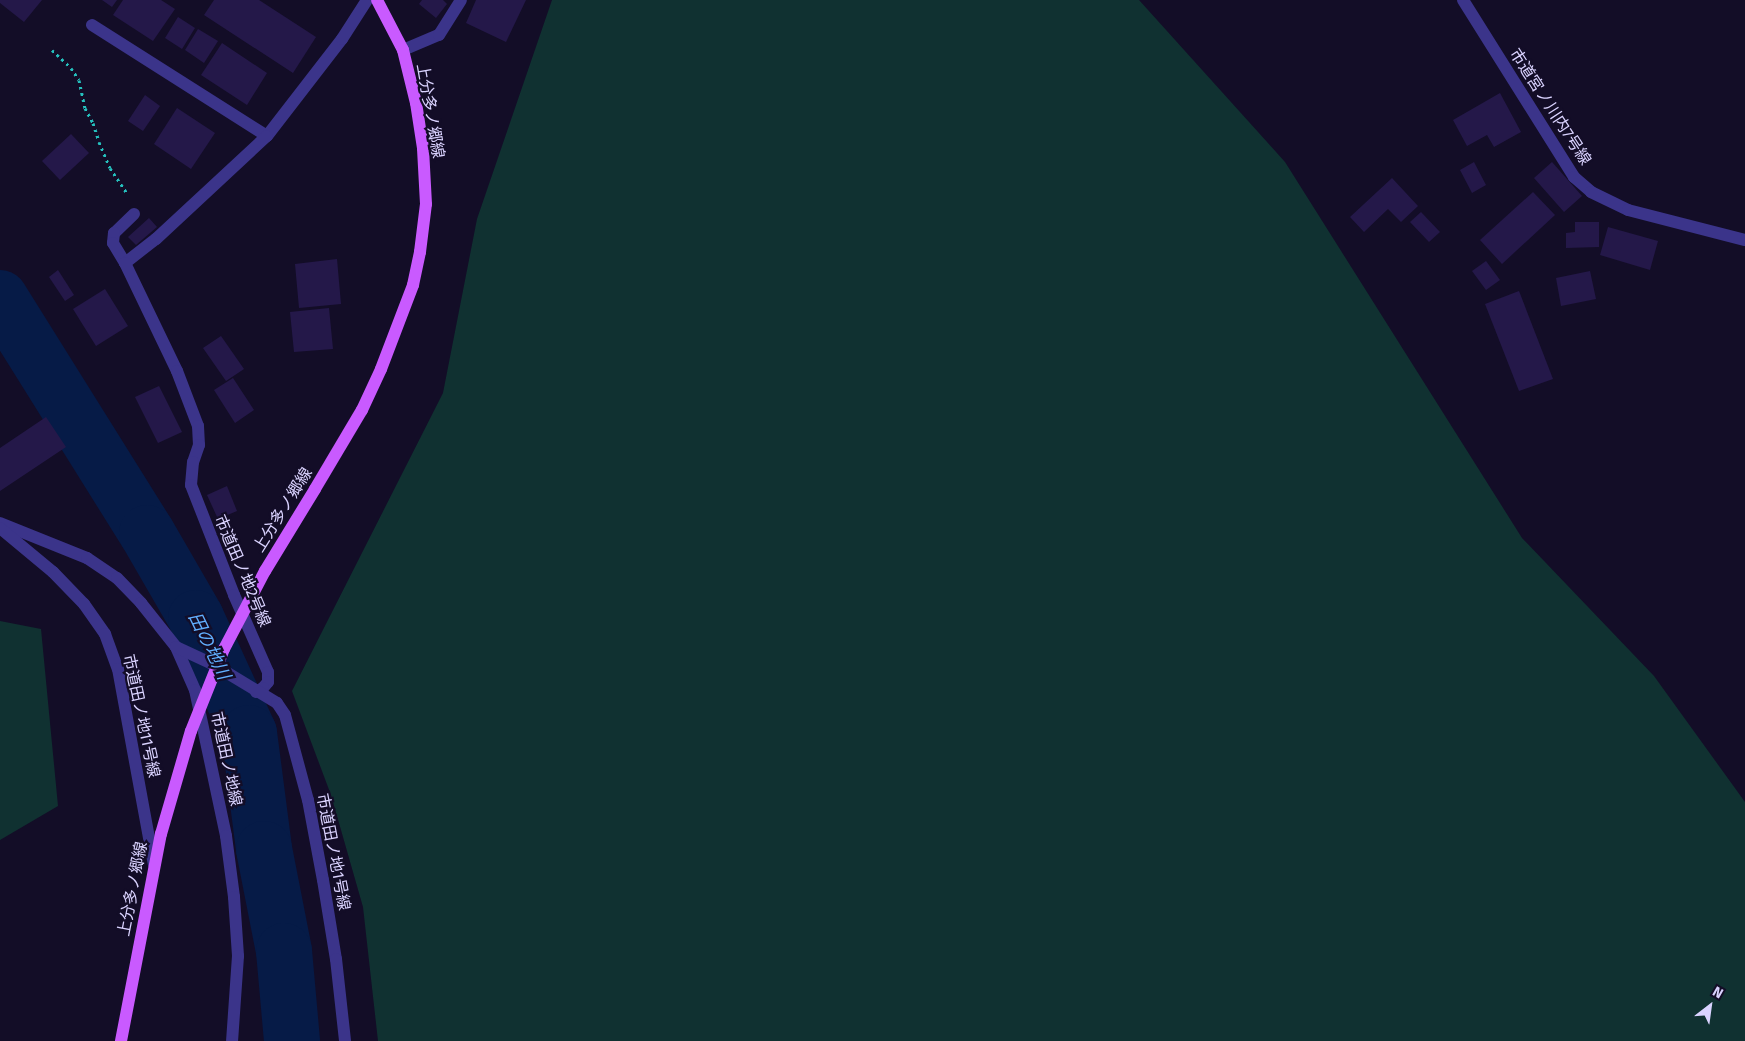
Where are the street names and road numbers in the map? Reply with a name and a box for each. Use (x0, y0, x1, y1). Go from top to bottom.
street label: 市道宮ノ川内7号線 (1505, 45, 1595, 169)
street label: 上分多ノ郷線 (412, 62, 448, 160)
street label: 上分多ノ郷線 (249, 464, 317, 556)
street label: 市道田ノ地2号線 (210, 512, 274, 630)
street label: 市道田ノ地11号線 (119, 653, 163, 779)
street label: 市道田ノ地線 (207, 710, 245, 808)
street label: 市道田ノ地1号線 (312, 792, 354, 912)
street label: 上分多ノ郷線 (114, 840, 152, 938)

